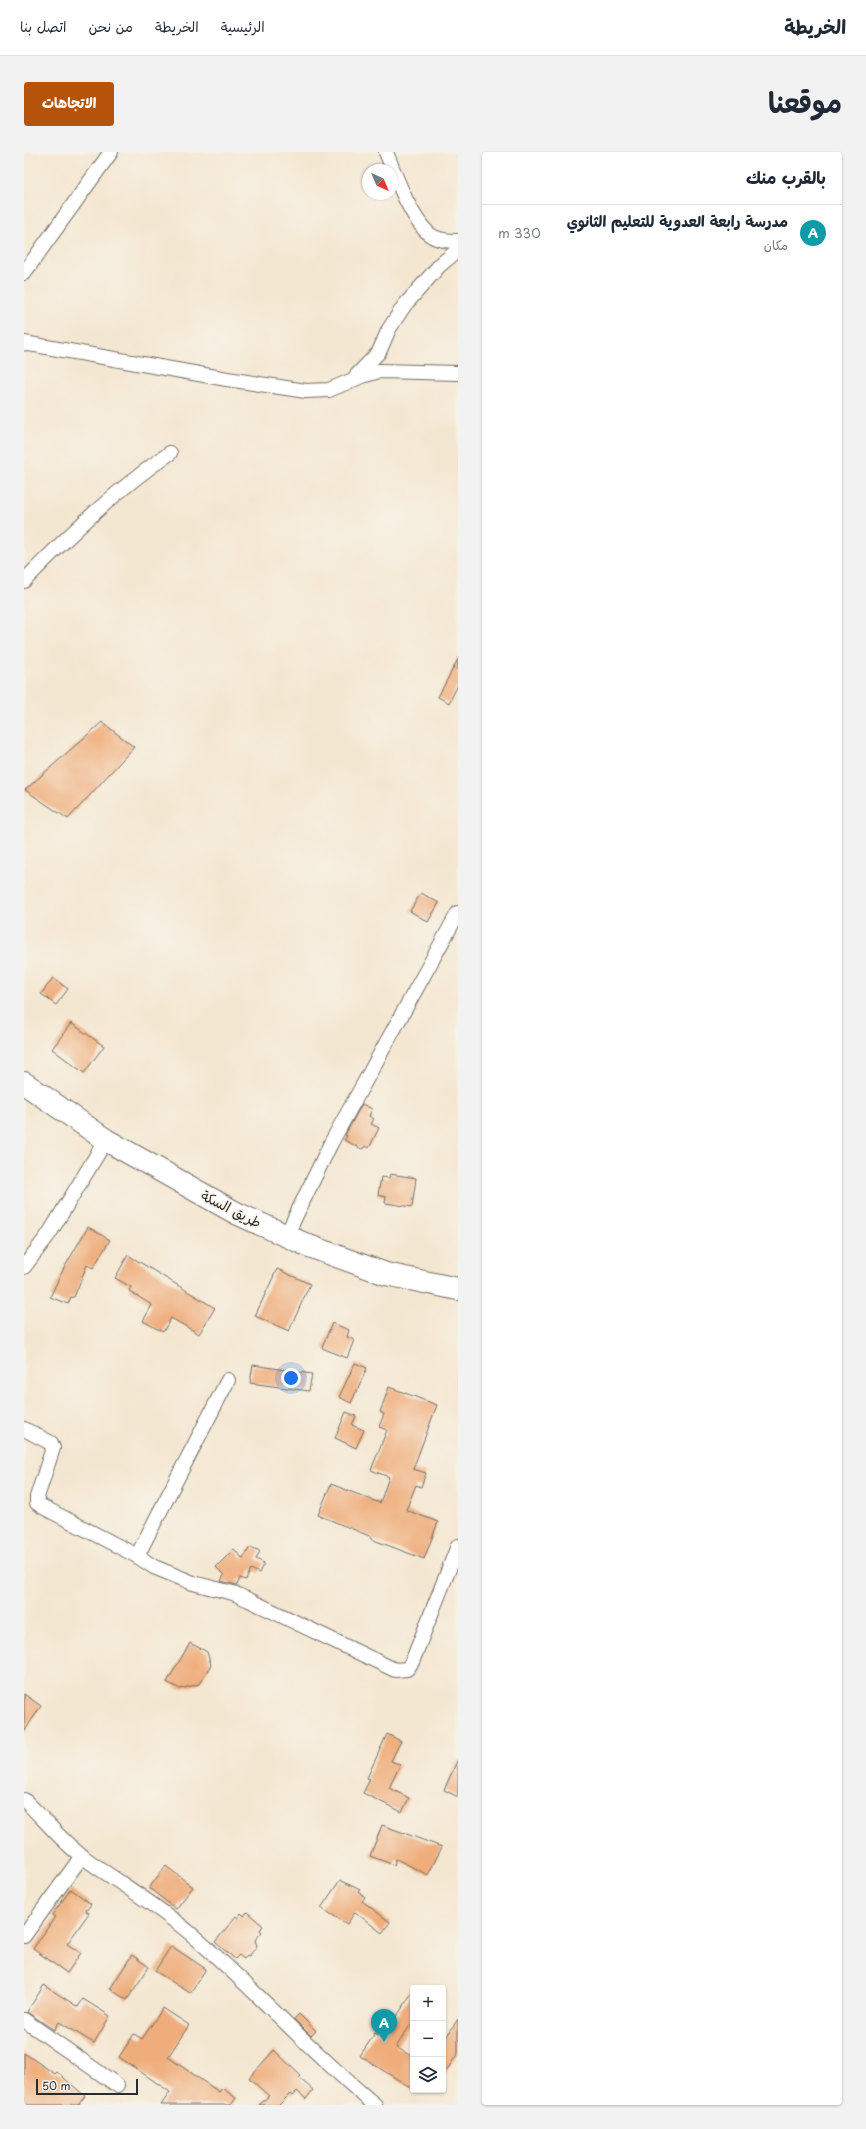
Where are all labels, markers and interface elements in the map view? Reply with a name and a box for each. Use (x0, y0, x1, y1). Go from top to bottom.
text: الخريطة (784, 12, 846, 40)
text: اتصل بنا (20, 16, 66, 37)
text: من نحن (88, 16, 133, 37)
text: الخريطة (155, 16, 199, 37)
text: الرئيسية (221, 16, 265, 37)
text: موقعنا (768, 80, 842, 123)
button: الاتجاهات (24, 82, 114, 126)
north arrow (362, 164, 398, 200)
text: بالقرب منك (746, 164, 826, 190)
text: مدرسة رابعة العدوية للتعليم الثانوي (567, 209, 788, 232)
text: 330 m (498, 223, 541, 242)
text: A (808, 223, 818, 242)
text: مكان (764, 235, 788, 254)
street label: طريق السكة (197, 1184, 265, 1233)
your location (281, 1368, 301, 1388)
map controls (410, 1985, 446, 2093)
button: + (410, 1985, 446, 2021)
pin: A (371, 2009, 397, 2042)
button: − (410, 2021, 446, 2057)
button: layers (410, 2057, 446, 2093)
scale bar (36, 2077, 138, 2096)
text: 50 m (42, 2077, 71, 2094)

